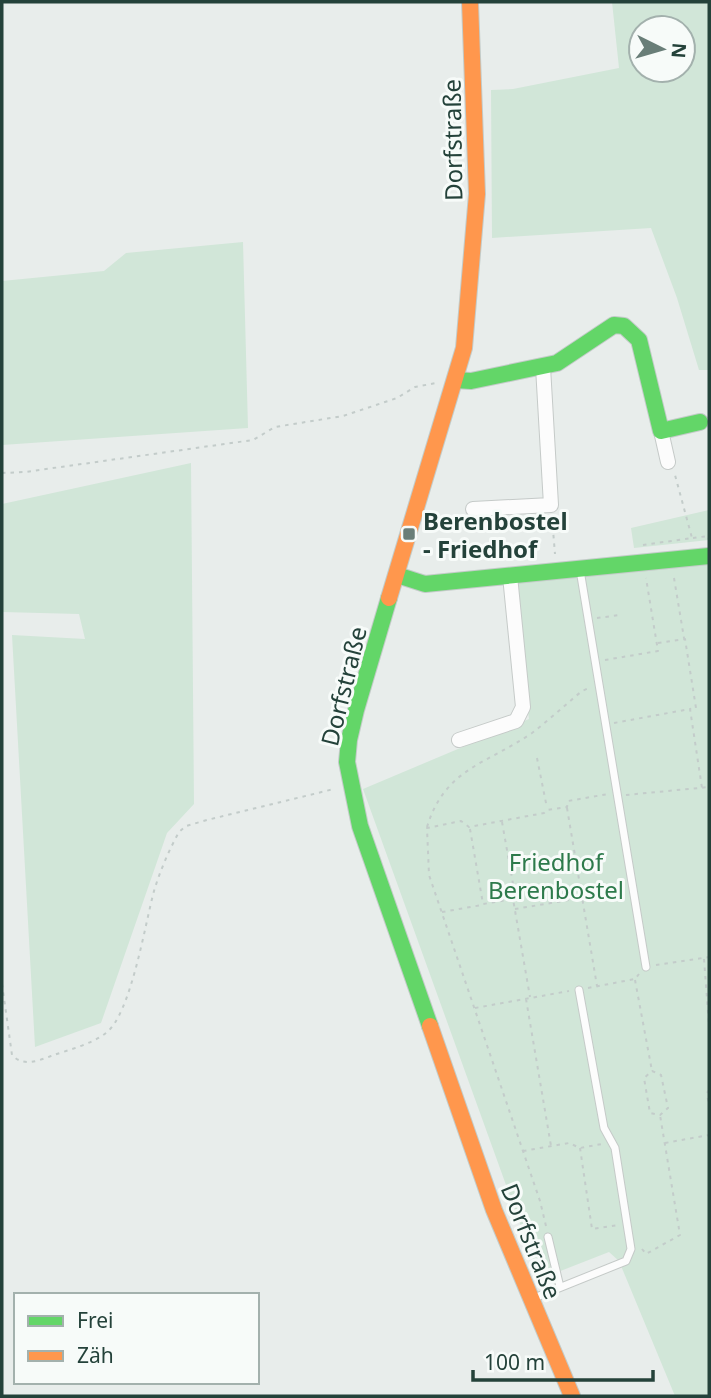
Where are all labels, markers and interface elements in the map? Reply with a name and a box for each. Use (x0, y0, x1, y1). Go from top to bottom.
north arrow (627, 14, 697, 84)
text: N (665, 42, 693, 59)
street label: Dorfstraße (434, 79, 470, 201)
place label: Berenbostel - Friedhof (423, 504, 568, 565)
marker: Berenbostel - Friedhof (401, 526, 417, 542)
street label: Dorfstraße (312, 623, 374, 749)
park label: Friedhof Berenbostel (488, 845, 624, 906)
street label: Dorfstraße (494, 1178, 570, 1304)
legend (14, 1293, 259, 1384)
text: Frei (77, 1306, 113, 1334)
scale bar (473, 1338, 653, 1382)
text: Zäh (77, 1341, 114, 1369)
text: 100 m (484, 1348, 545, 1376)

